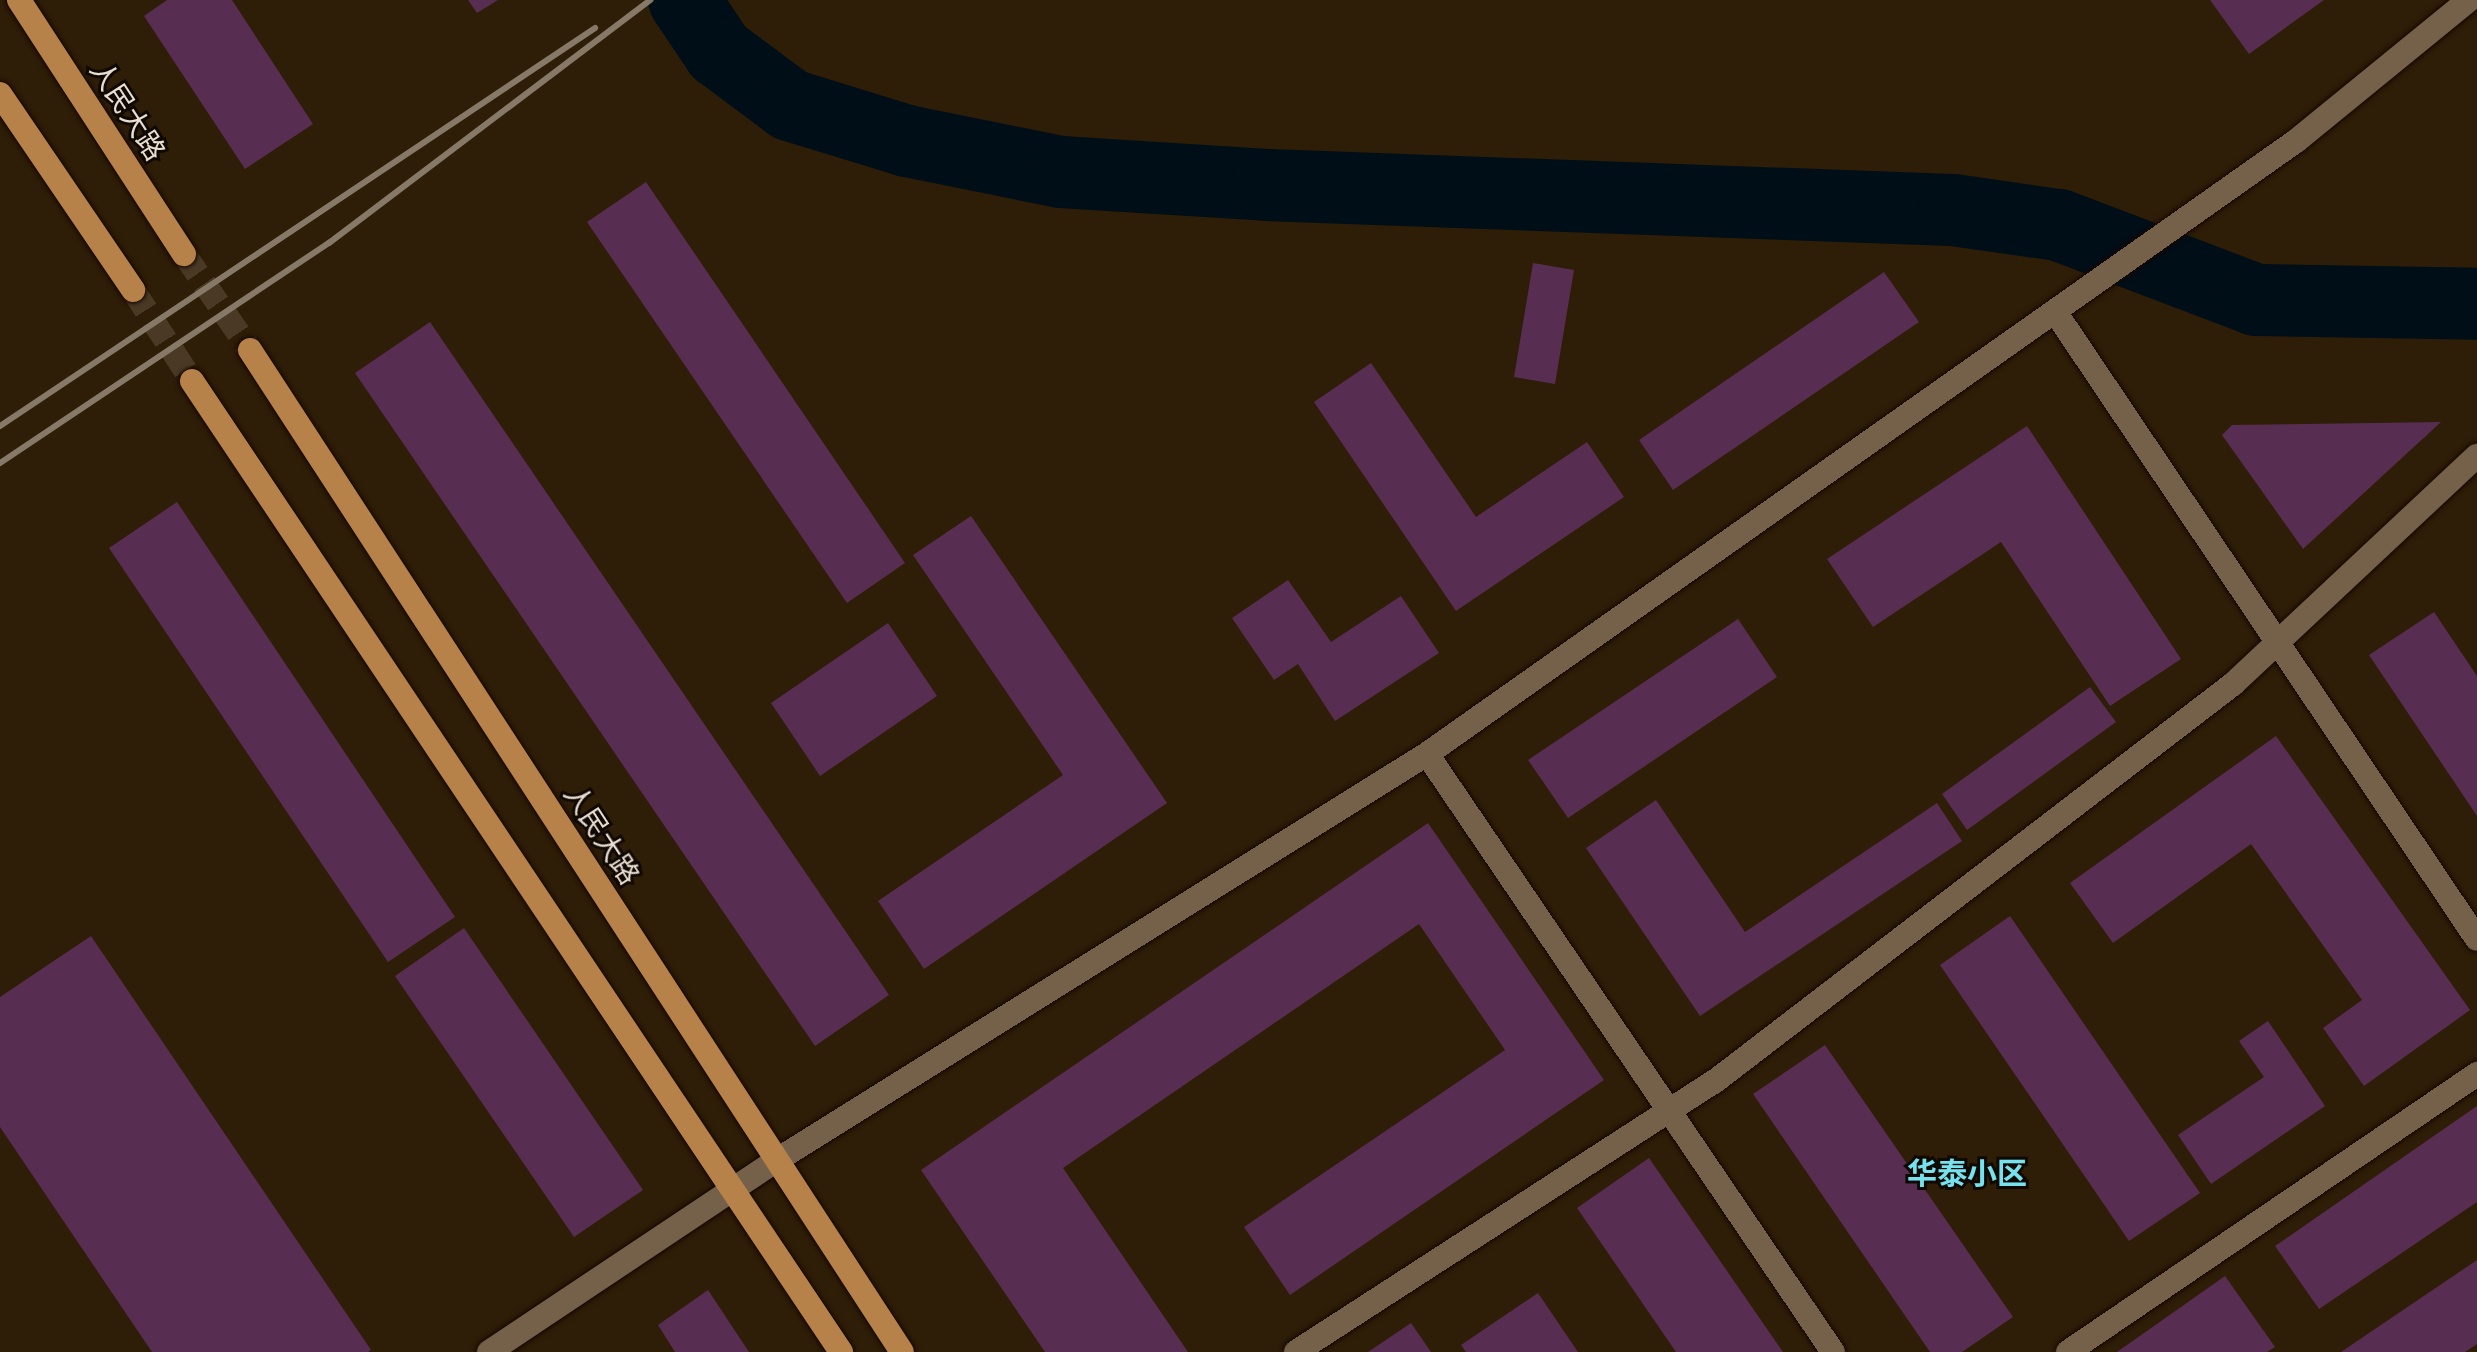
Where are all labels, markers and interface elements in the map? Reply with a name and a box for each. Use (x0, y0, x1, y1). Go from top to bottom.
street label: 人民大路 (82, 55, 172, 167)
street label: 人民大路 (556, 779, 646, 891)
district label: 华泰小区 (1907, 1156, 2027, 1192)

